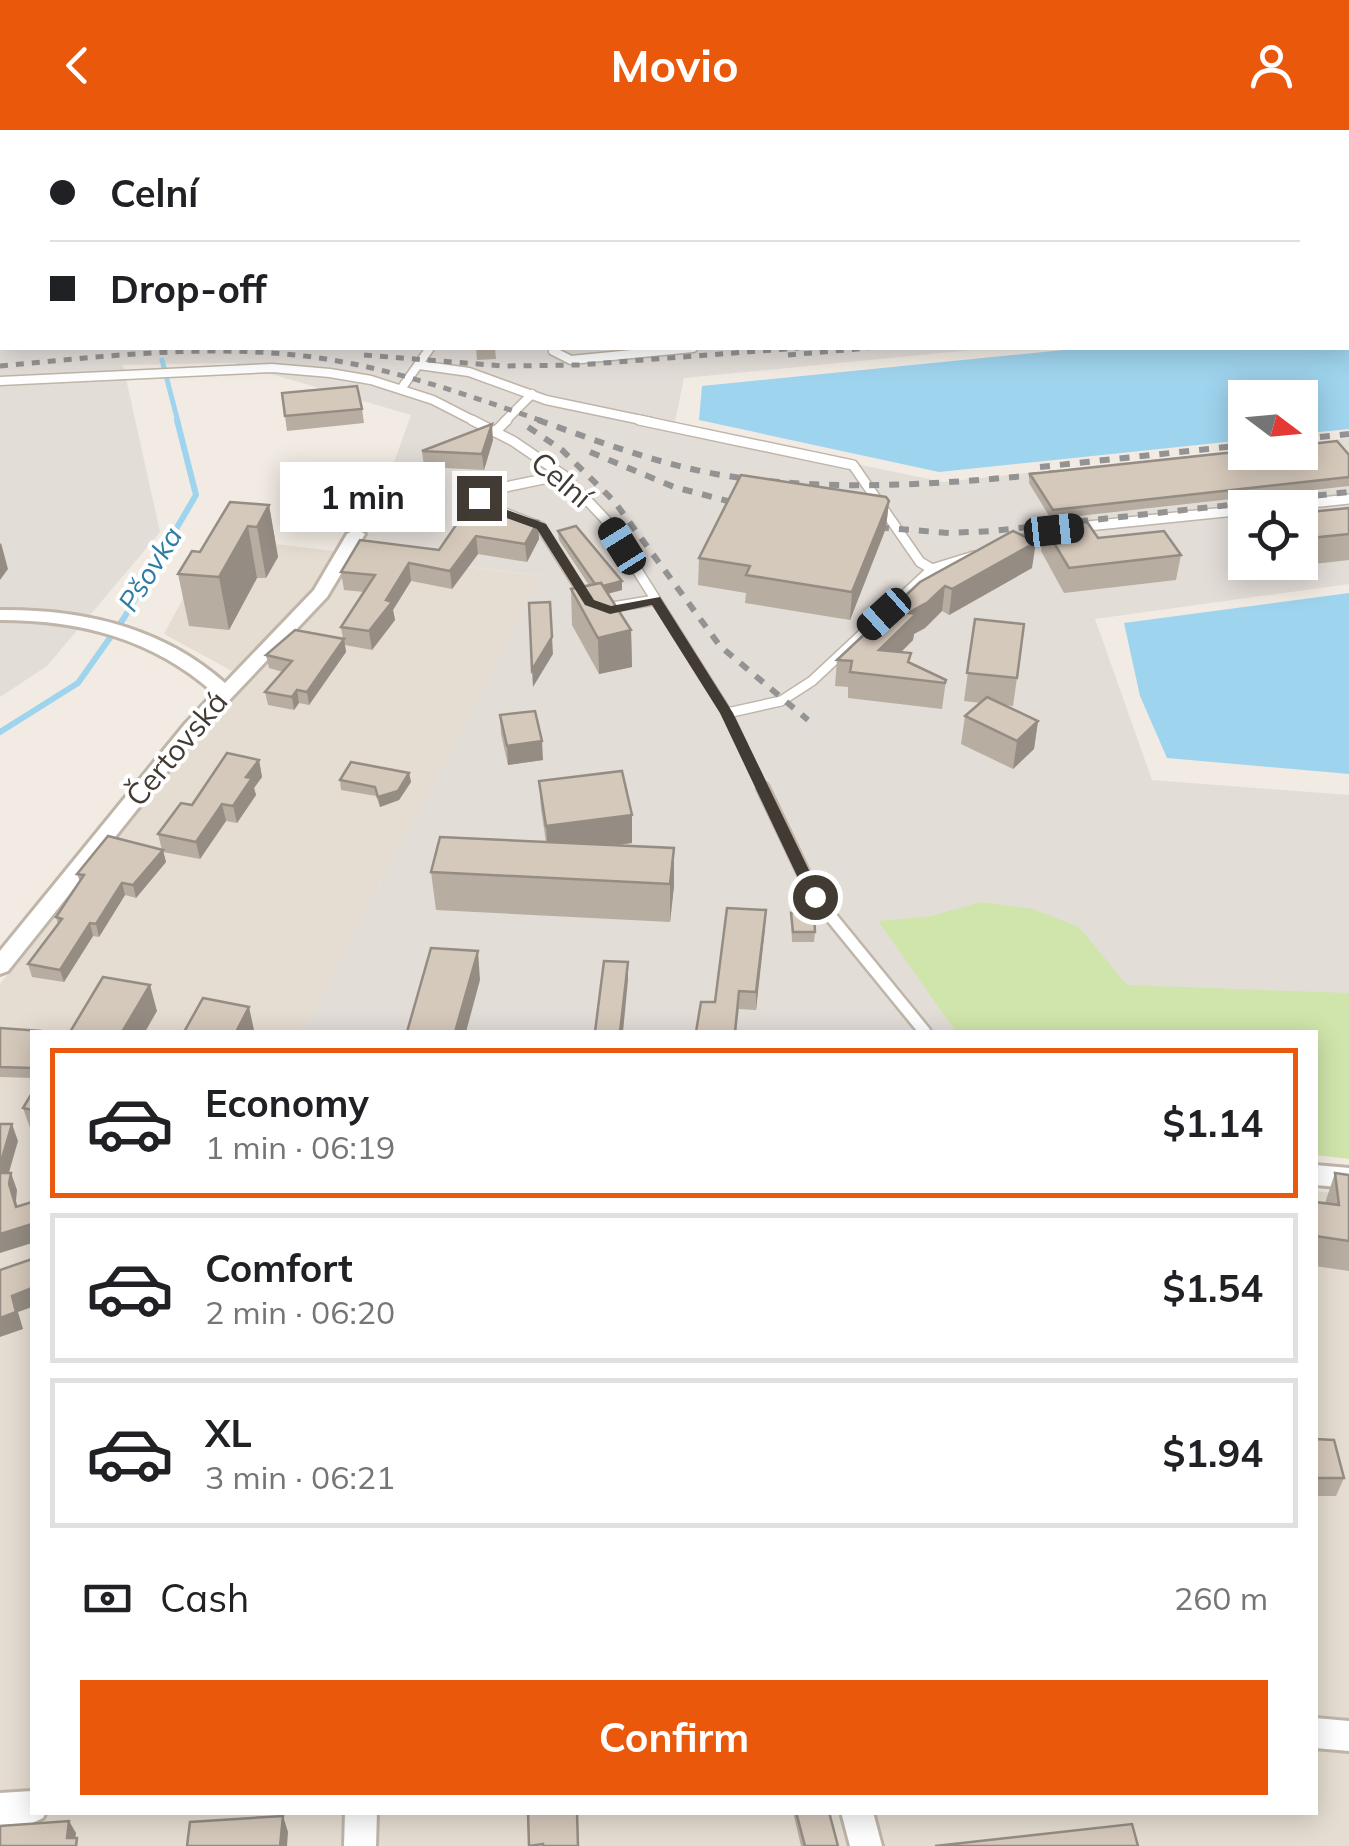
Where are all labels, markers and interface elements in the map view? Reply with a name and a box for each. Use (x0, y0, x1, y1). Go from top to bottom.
text: Movio (610, 37, 739, 93)
icon: back (50, 38, 105, 93)
icon: person (1244, 38, 1299, 93)
text: Celní (110, 169, 198, 217)
text: Drop-off (110, 265, 267, 313)
north arrow (1228, 380, 1318, 470)
map controls (1228, 380, 1318, 580)
street label: Celní (524, 443, 601, 517)
callout: 1 min (279, 463, 444, 533)
route end (457, 476, 502, 521)
text: 1 min (320, 477, 405, 517)
button: locate (1228, 490, 1318, 580)
car (1023, 512, 1085, 548)
car (593, 513, 651, 579)
water label: Pšovka (110, 520, 189, 618)
car (852, 583, 916, 645)
street label: Čertovská (117, 683, 235, 814)
route start (793, 875, 838, 920)
icon: car (85, 1078, 175, 1168)
text: Economy (205, 1079, 369, 1127)
text: $1.14 (1162, 1099, 1263, 1147)
text: 1 min · 06:19 (205, 1127, 395, 1167)
icon: car (85, 1243, 175, 1333)
text: Comfort (205, 1244, 353, 1292)
text: $1.54 (1162, 1264, 1263, 1312)
text: 2 min · 06:20 (205, 1292, 395, 1332)
icon: car (85, 1408, 175, 1498)
text: XL (205, 1409, 252, 1457)
text: $1.94 (1162, 1429, 1263, 1477)
text: 3 min · 06:21 (205, 1457, 395, 1497)
icon: cash (80, 1571, 135, 1626)
text: Cash (160, 1574, 249, 1622)
text: 260 m (1174, 1578, 1268, 1618)
button: Confirm (80, 1680, 1268, 1795)

